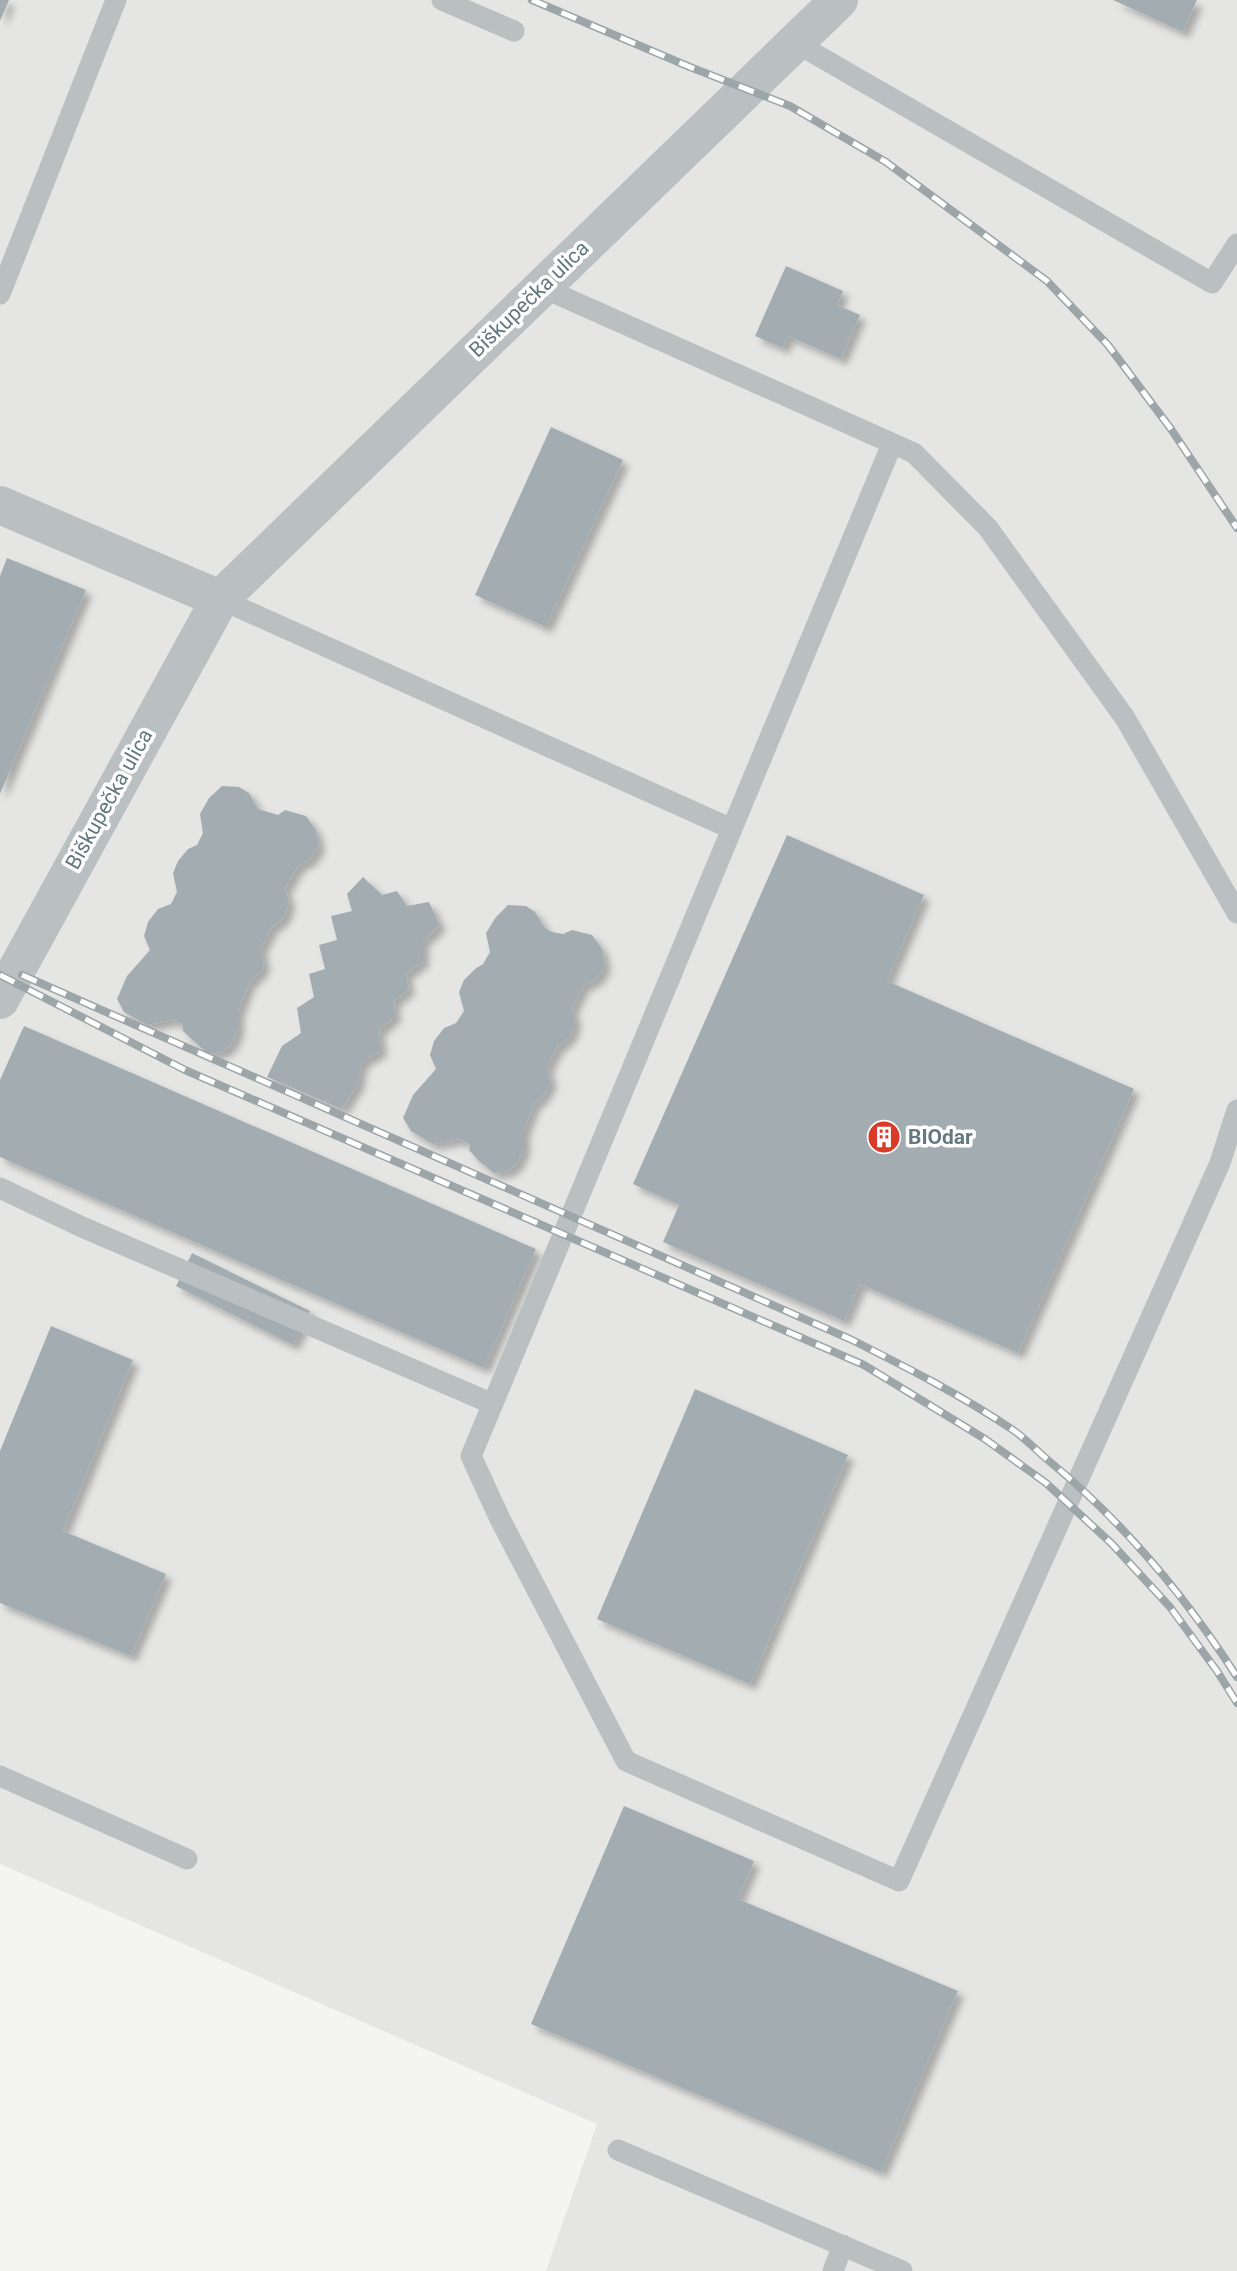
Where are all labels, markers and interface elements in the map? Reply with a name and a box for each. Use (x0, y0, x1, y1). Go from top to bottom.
street label: Biškupečka ulica (464, 236, 594, 362)
street label: Biškupečka ulica (61, 725, 157, 873)
building icon: BIOdar (865, 1118, 903, 1156)
place label: BIOdar (908, 1125, 973, 1149)

